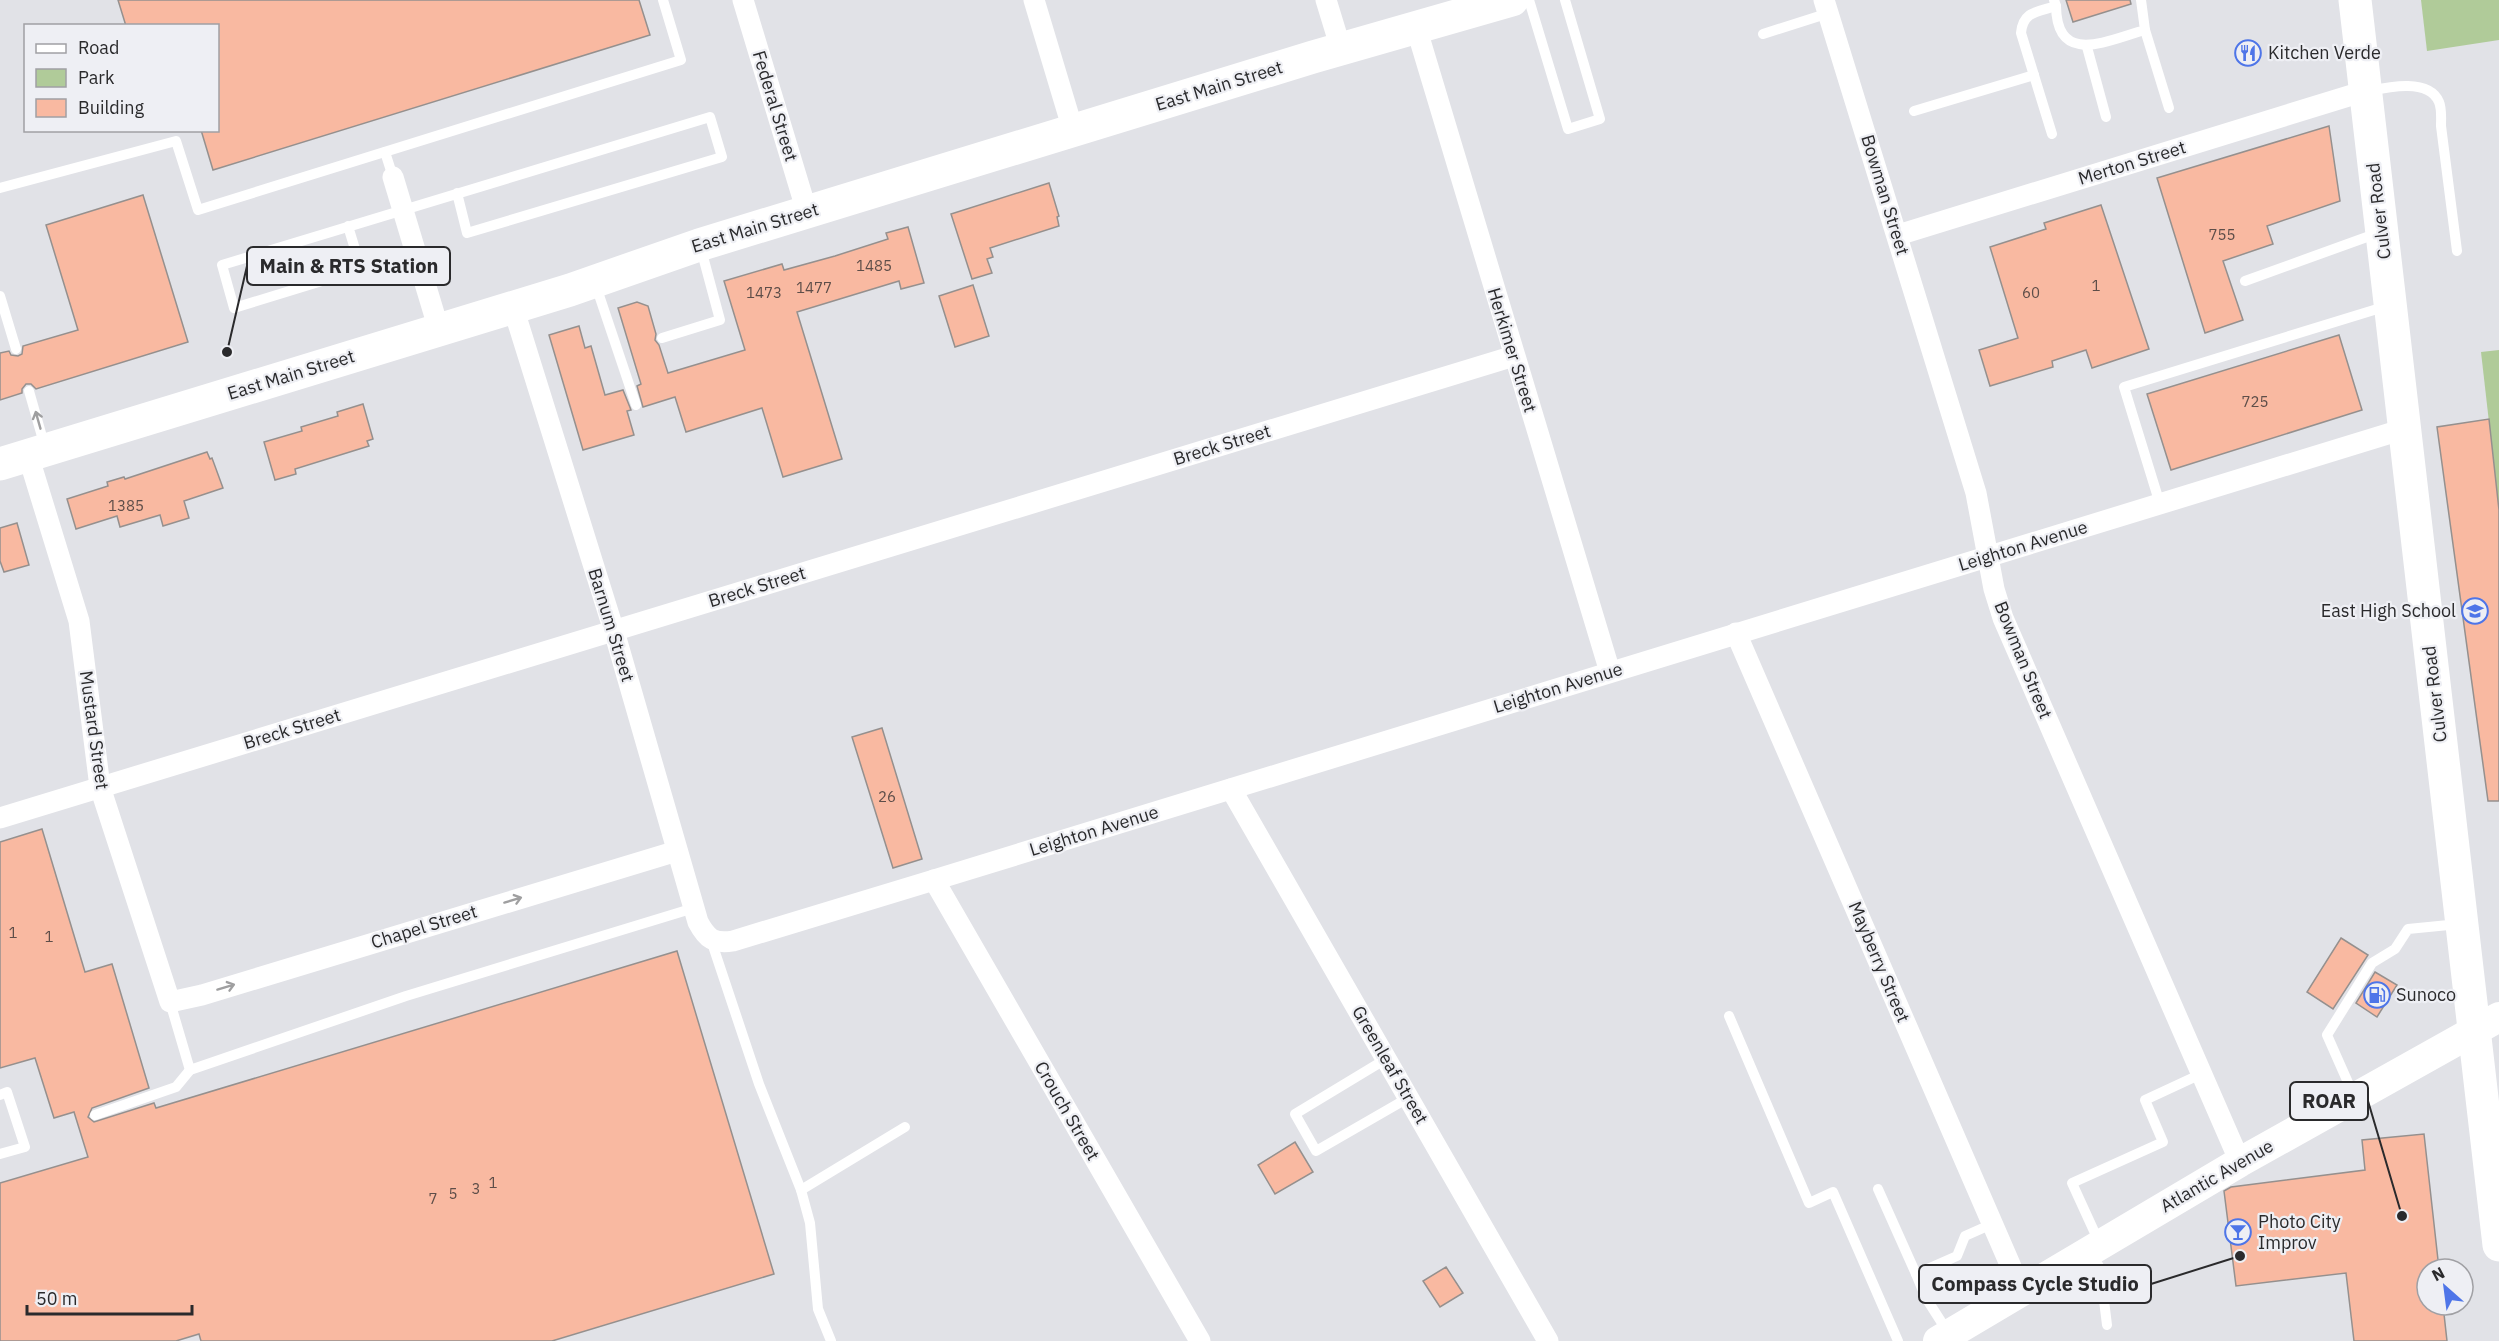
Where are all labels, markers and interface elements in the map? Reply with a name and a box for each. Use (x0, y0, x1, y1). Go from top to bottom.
legend (24, 24, 219, 132)
text: Road (78, 36, 119, 59)
restaurant icon: Kitchen Verde (2233, 38, 2263, 68)
place label: Kitchen Verde (2268, 41, 2381, 64)
street label: Federal Street (748, 48, 803, 164)
street label: East Main Street (1152, 55, 1285, 116)
text: Park (78, 66, 115, 89)
text: Building (78, 96, 145, 119)
street label: Bowman Street (1856, 132, 1915, 258)
street label: Merton Street (2075, 135, 2188, 190)
street label: Culver Road (2361, 162, 2396, 261)
street label: East Main Street (688, 197, 821, 258)
house number: 755 (2208, 225, 2236, 244)
callout: Main & RTS Station (247, 247, 450, 285)
text: Main & RTS Station (260, 252, 438, 279)
house number: 1485 (856, 256, 892, 275)
house number: 1 (2091, 276, 2101, 295)
house number: 1477 (796, 278, 832, 297)
house number: 1473 (746, 283, 782, 302)
house number: 60 (2022, 283, 2040, 302)
street label: Herkimer Street (1483, 285, 1542, 415)
street label: East Main Street (224, 344, 357, 405)
house number: 725 (2241, 392, 2269, 411)
one-way arrow (31, 411, 43, 430)
street label: Breck Street (1171, 419, 1273, 470)
house number: 1385 (108, 496, 144, 515)
street label: Leighton Avenue (1955, 515, 2090, 576)
street label: Breck Street (706, 561, 808, 612)
street label: Barnum Street (583, 565, 640, 685)
school or university icon: East High School (2460, 596, 2490, 626)
street label: Bowman Street (1989, 598, 2057, 722)
place label: East High School (2321, 599, 2456, 622)
street label: Culver Road (2417, 645, 2452, 744)
street label: Leighton Avenue (1490, 657, 1625, 718)
street label: Mustard Street (75, 669, 114, 791)
street label: Breck Street (241, 703, 343, 754)
house number: 26 (878, 787, 896, 806)
street label: Leighton Avenue (1026, 800, 1161, 861)
one-way arrow (503, 894, 522, 905)
street label: Mayberry Street (1844, 898, 1915, 1026)
street label: Chapel Street (368, 899, 480, 954)
house number: 1 (8, 923, 18, 942)
house number: 1 (44, 927, 54, 946)
fuel station icon: Sunoco (2362, 980, 2392, 1010)
one-way arrow (216, 981, 235, 992)
place label: Sunoco (2396, 983, 2456, 1006)
street label: Greenleaf Street (1347, 1001, 1434, 1128)
street label: Crouch Street (1030, 1057, 1105, 1165)
callout: ROAR (2290, 1082, 2368, 1120)
text: ROAR (2302, 1087, 2356, 1114)
street label: Atlantic Avenue (2156, 1134, 2277, 1217)
house number: 1 (488, 1173, 498, 1192)
house number: 3 (471, 1179, 481, 1198)
house number: 5 (448, 1184, 458, 1203)
house number: 7 (428, 1189, 438, 1208)
place label: Photo City Improv (2258, 1210, 2341, 1254)
bar icon: Photo City Improv (2223, 1217, 2253, 1247)
north arrow (2415, 1257, 2475, 1317)
text: N (2428, 1262, 2448, 1285)
callout: Compass Cycle Studio (1919, 1265, 2151, 1303)
text: Compass Cycle Studio (1931, 1270, 2139, 1297)
scale bar (27, 1278, 192, 1316)
text: 50 m (36, 1287, 78, 1310)

